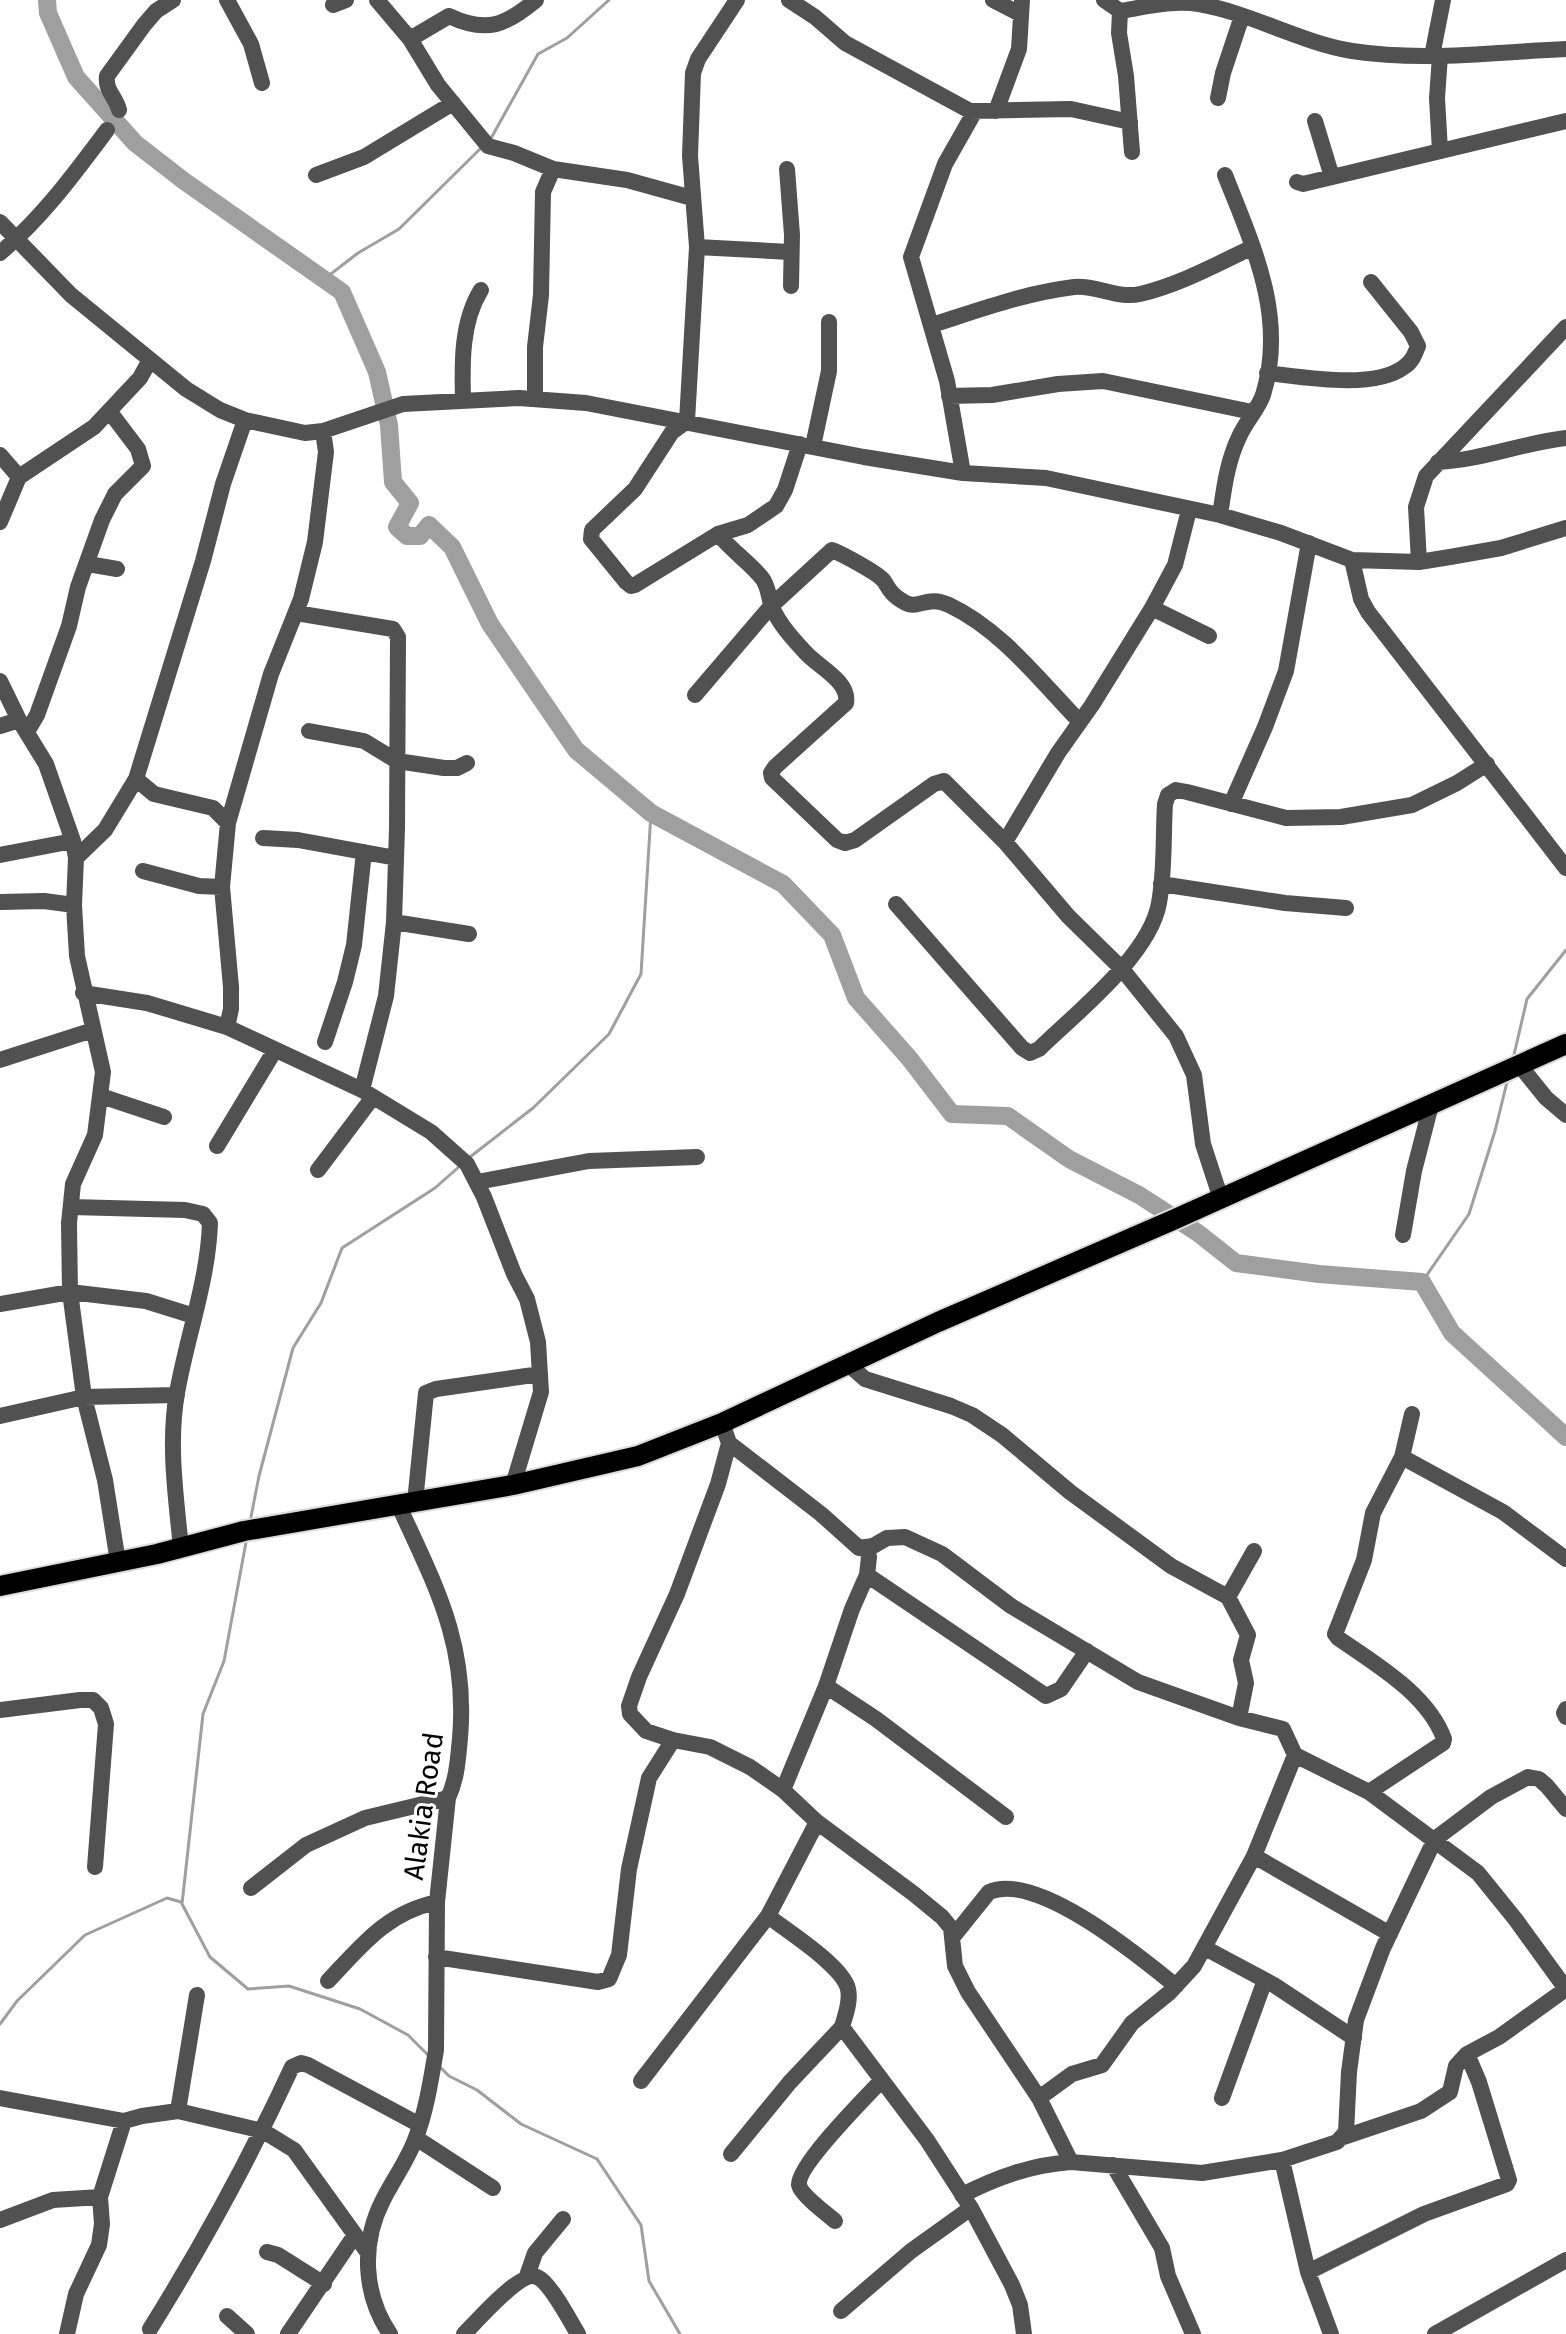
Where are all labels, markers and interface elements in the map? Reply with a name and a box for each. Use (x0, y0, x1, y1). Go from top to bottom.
street label: Alakia Road (397, 1730, 450, 1882)

